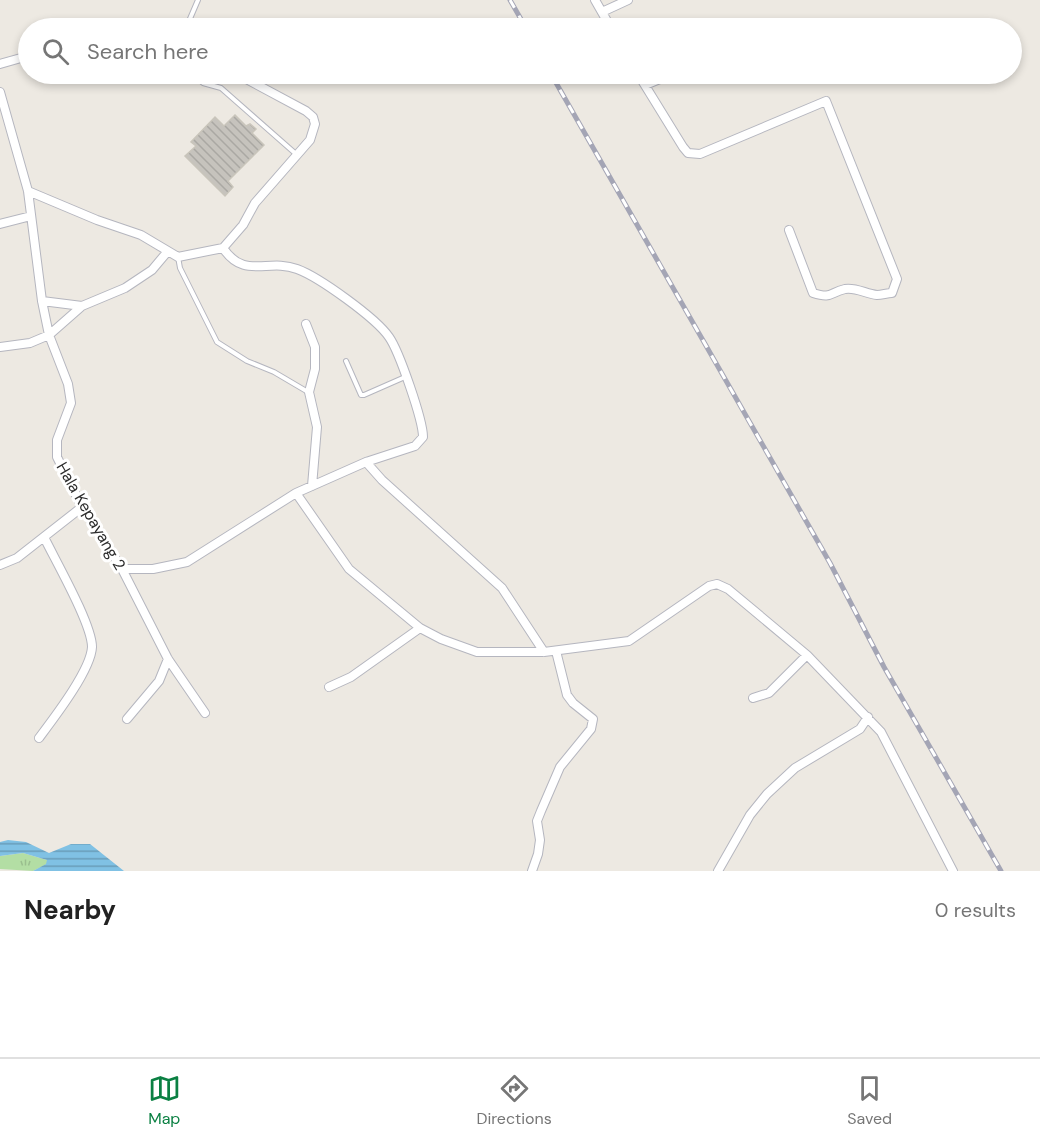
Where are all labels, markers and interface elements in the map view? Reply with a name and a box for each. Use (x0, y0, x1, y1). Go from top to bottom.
search box (18, 18, 1022, 84)
icon: search (39, 35, 72, 68)
text: Search here (87, 37, 208, 66)
street label: Hala Kepayang 2 (52, 458, 130, 574)
text: Nearby (24, 893, 116, 927)
text: 0 results (935, 897, 1016, 923)
tab: Map (148, 1072, 181, 1129)
tab: Directions (476, 1072, 552, 1129)
tab: Saved (847, 1072, 892, 1129)

